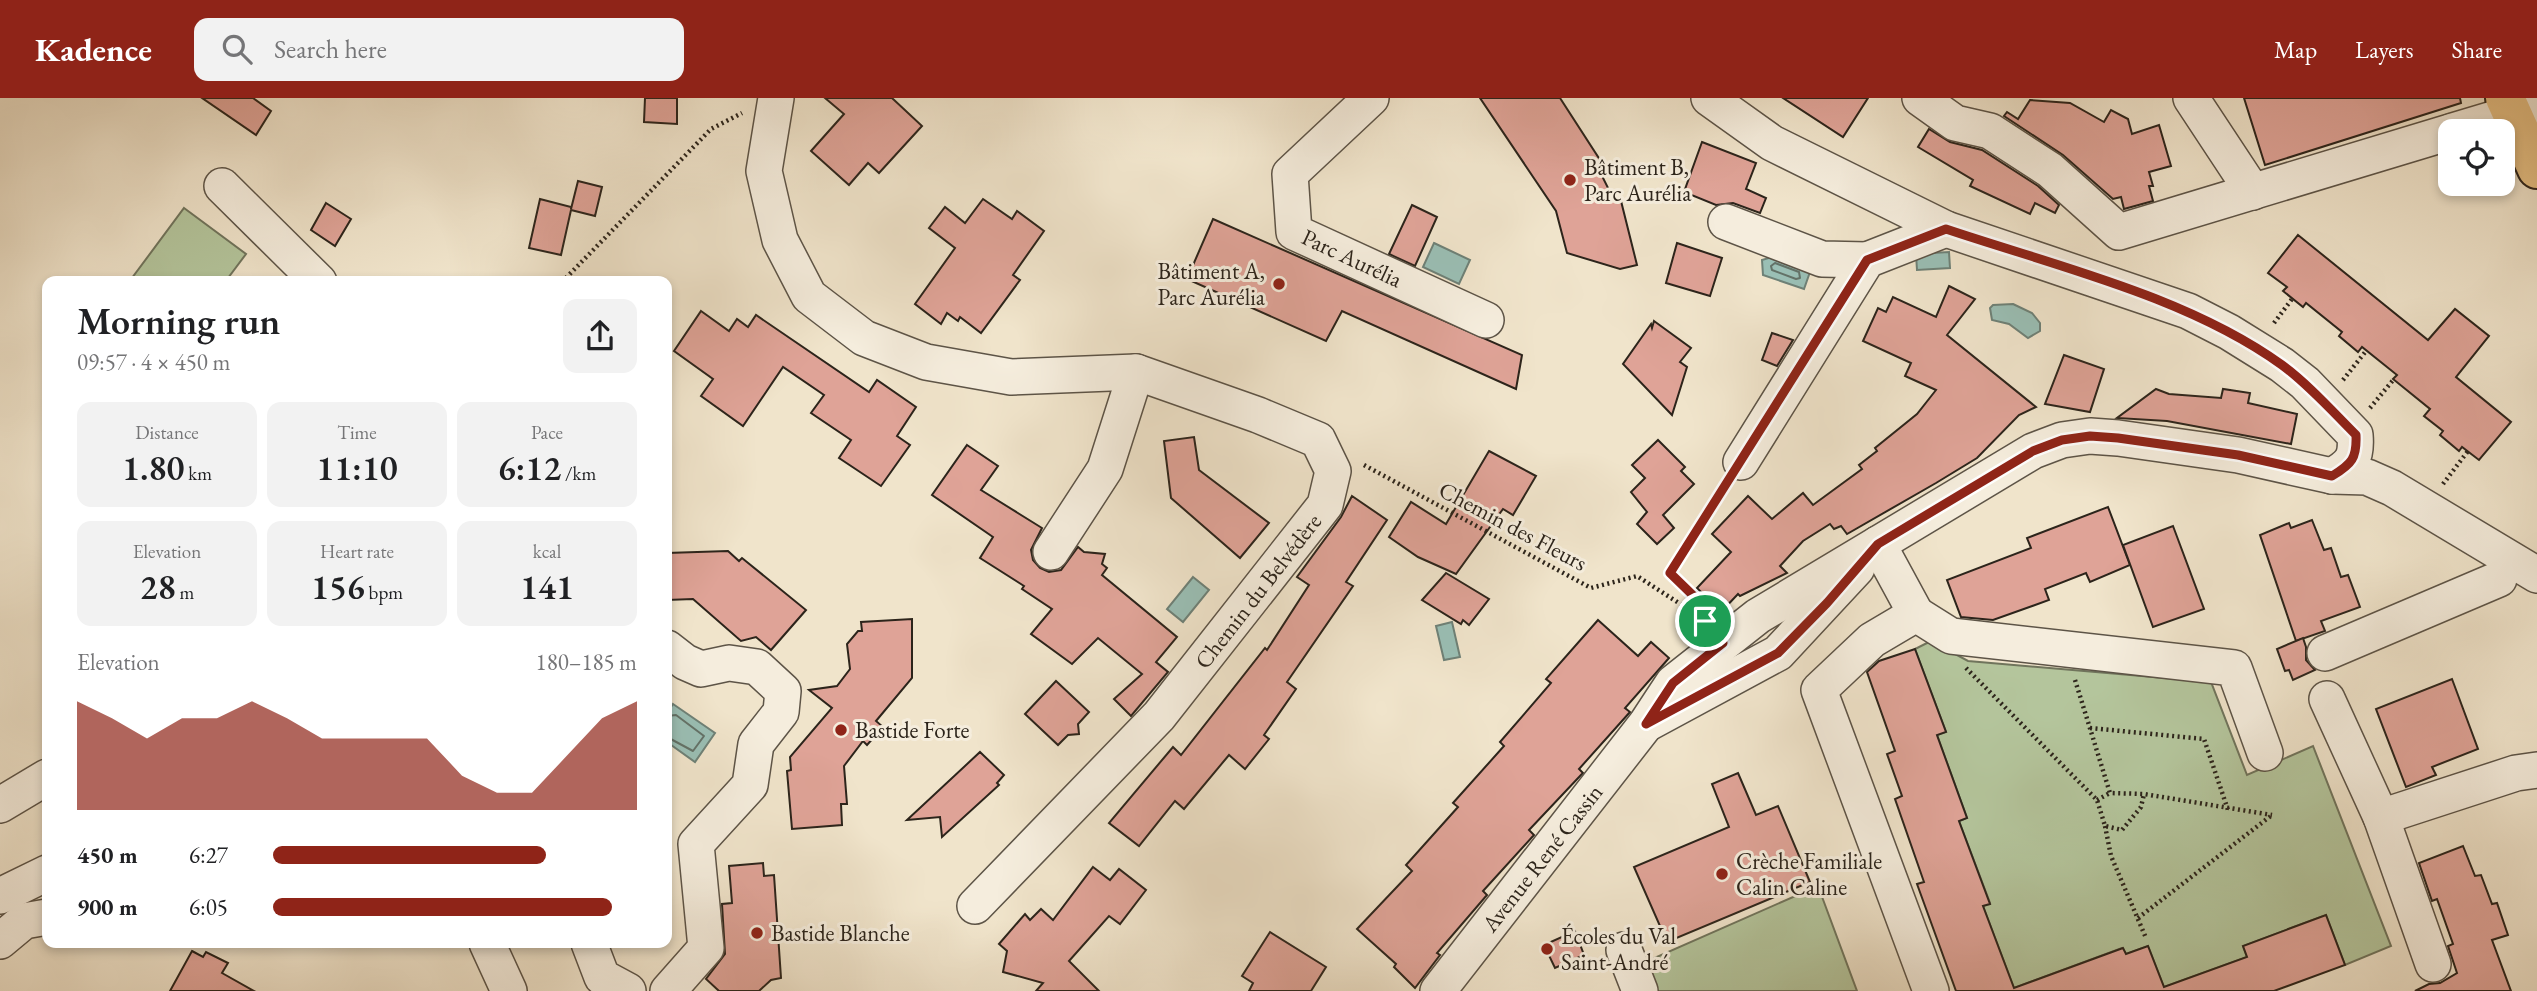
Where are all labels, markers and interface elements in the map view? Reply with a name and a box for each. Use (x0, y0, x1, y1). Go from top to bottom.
search box (194, 18, 684, 81)
text: Kadence (35, 28, 152, 71)
icon: search (218, 30, 256, 68)
text: Search here (274, 32, 387, 66)
text: Map (2274, 34, 2317, 65)
text: Layers (2355, 34, 2414, 65)
text: Share (2452, 34, 2502, 65)
map controls (2438, 119, 2515, 196)
button: locate (2438, 119, 2515, 196)
place label: Bâtiment B, Parc Aurélia (1584, 152, 1692, 208)
marker: Bâtiment B, Parc Aurélia (1562, 172, 1578, 188)
street label: Parc Aurélia (1297, 222, 1408, 295)
place label: Bâtiment A, Parc Aurélia (1157, 256, 1266, 312)
marker: Bâtiment A, Parc Aurélia (1271, 276, 1287, 292)
text: Morning run (77, 296, 280, 345)
button: share (563, 299, 637, 373)
text: 09:57 · 4 × 450 m (77, 347, 230, 377)
text: Distance (135, 420, 199, 445)
text: Time (337, 420, 377, 445)
text: Pace (531, 420, 563, 445)
text: 1.80 (122, 445, 184, 490)
text: 11:10 (316, 445, 398, 490)
text: 6:12 (498, 445, 561, 490)
text: km (184, 461, 212, 486)
text: /km (561, 461, 596, 486)
street label: Chemin des Fleurs (1434, 474, 1592, 578)
street label: Chemin du Belvédère (1188, 507, 1328, 675)
text: Elevation (133, 539, 201, 564)
text: Heart rate (320, 539, 394, 564)
text: kcal (533, 539, 561, 564)
text: 28 (140, 564, 176, 609)
text: 156 (311, 564, 365, 609)
text: 141 (520, 564, 574, 609)
text: m (176, 580, 194, 605)
text: bpm (365, 580, 403, 605)
pin (1675, 591, 1735, 651)
icon: arrive (1686, 602, 1724, 640)
text: Elevation (77, 647, 160, 677)
text: 180–185 m (536, 647, 637, 677)
place label: Bastide Forte (855, 715, 970, 745)
marker: Bastide Forte (833, 722, 849, 738)
street label: Avenue René Cassin (1474, 778, 1609, 939)
text: 450 m (77, 840, 138, 870)
text: 6:27 (189, 840, 228, 870)
place label: Crèche Familiale Calin Caline (1736, 846, 1882, 902)
marker: Crèche Familiale Calin Caline (1714, 866, 1730, 882)
text: 900 m (77, 892, 138, 922)
text: 6:05 (189, 892, 228, 922)
place label: Bastide Blanche (771, 918, 910, 948)
place label: Écoles du Val Saint-André (1561, 921, 1677, 977)
marker: Bastide Blanche (749, 925, 765, 941)
marker: Écoles du Val Saint-André (1539, 941, 1555, 957)

